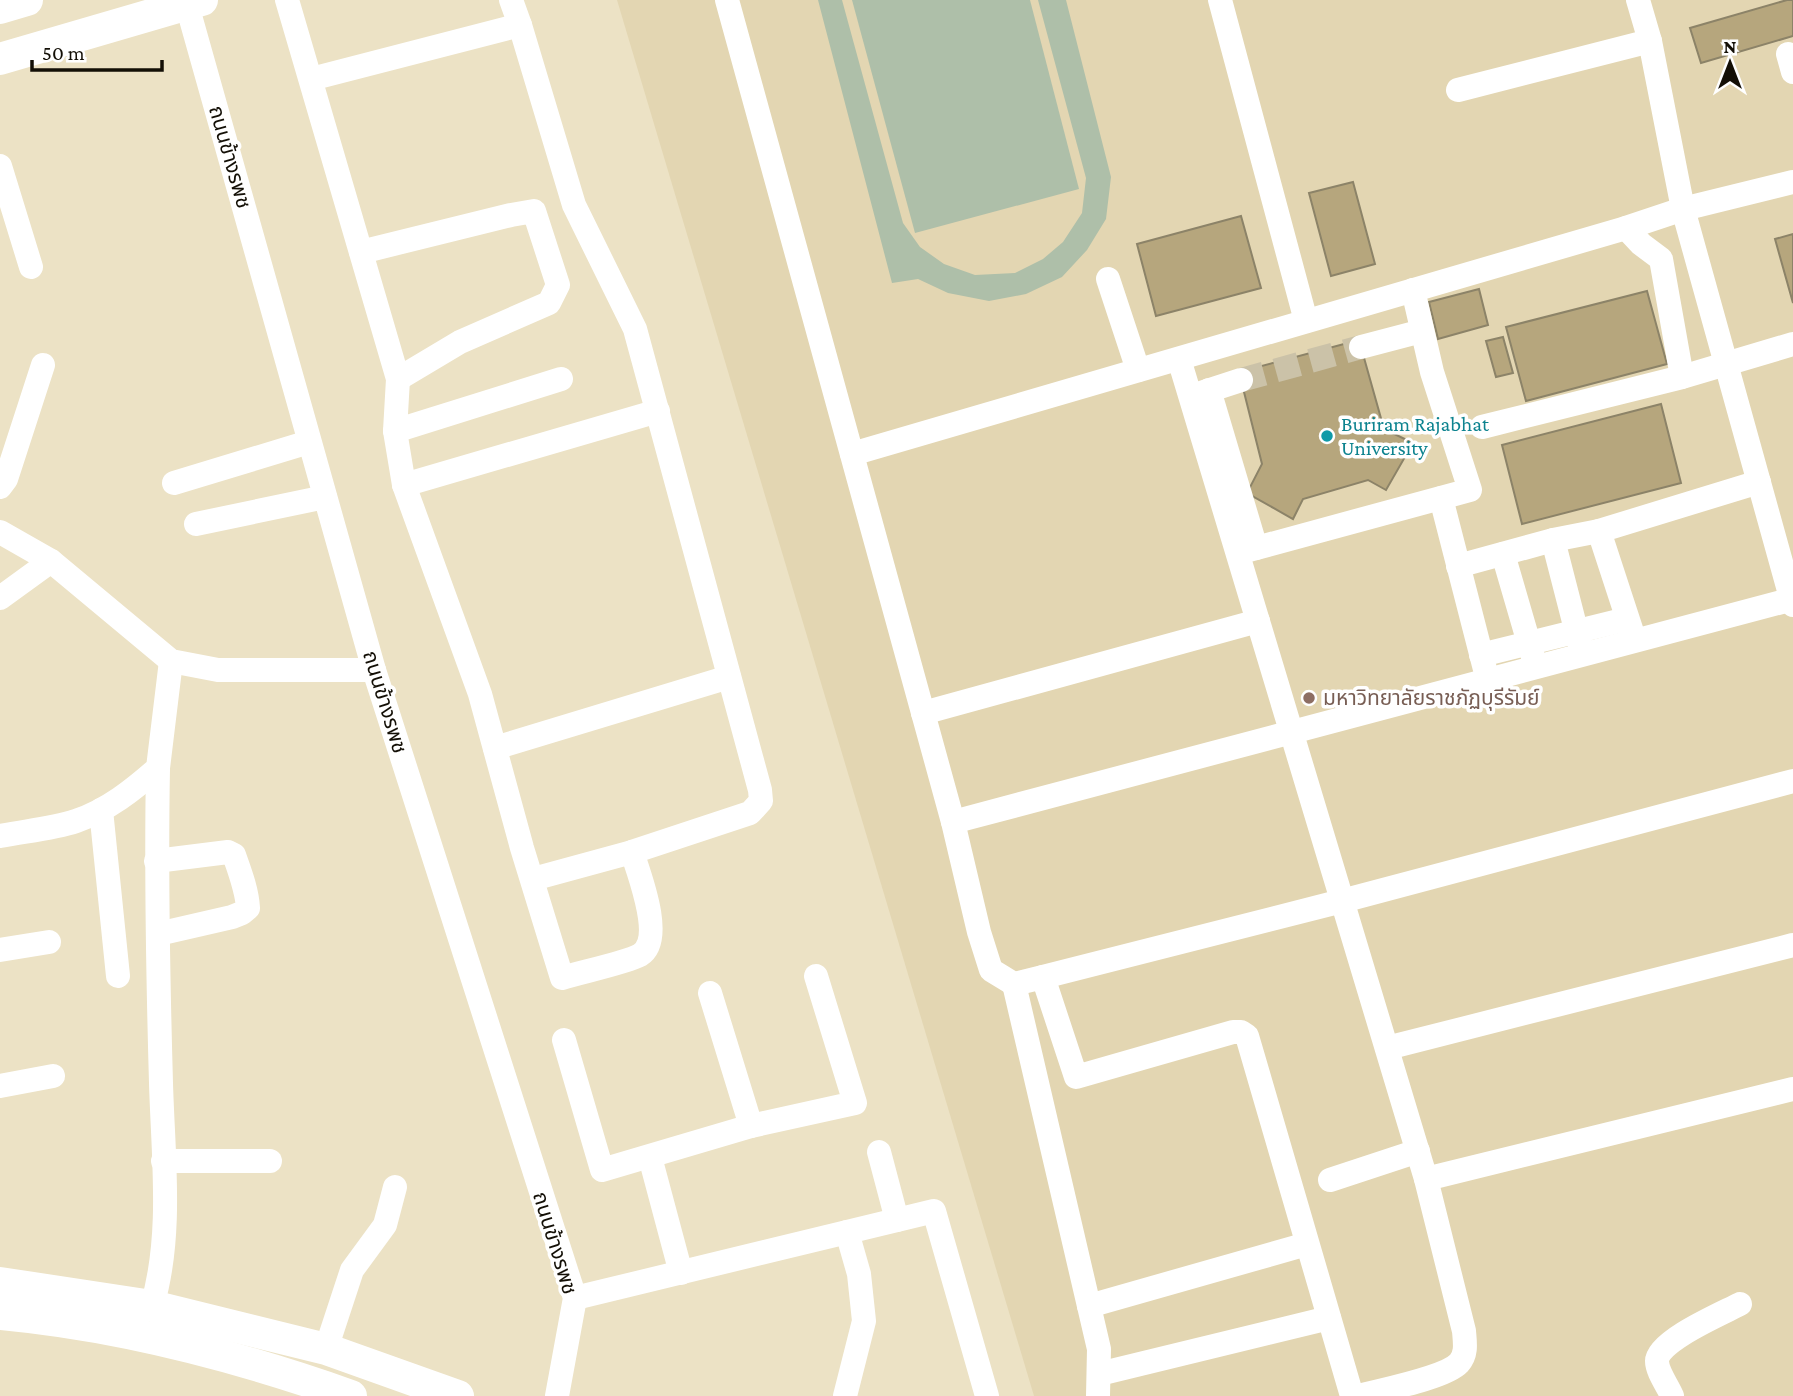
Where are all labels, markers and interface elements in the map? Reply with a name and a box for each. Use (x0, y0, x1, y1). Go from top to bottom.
scale bar (32, 28, 161, 72)
north arrow (1695, 28, 1765, 98)
text: N (1724, 36, 1737, 57)
text: 50 m (42, 41, 85, 65)
street label: ถนนข้างรพช (204, 103, 256, 211)
place label: Buriram Rajabhat University (1341, 412, 1490, 460)
marker: Buriram Rajabhat University (1319, 428, 1335, 444)
street label: ถนนข้างรพช (358, 648, 412, 756)
place label: มหาวิทยาลัยราชภัฏบุรีรัมย์ (1323, 686, 1540, 711)
marker: มหาวิทยาลัยราชภัฏบุรีรัมย์ (1301, 690, 1317, 706)
street label: ถนนข้างรพช (528, 1189, 582, 1297)

